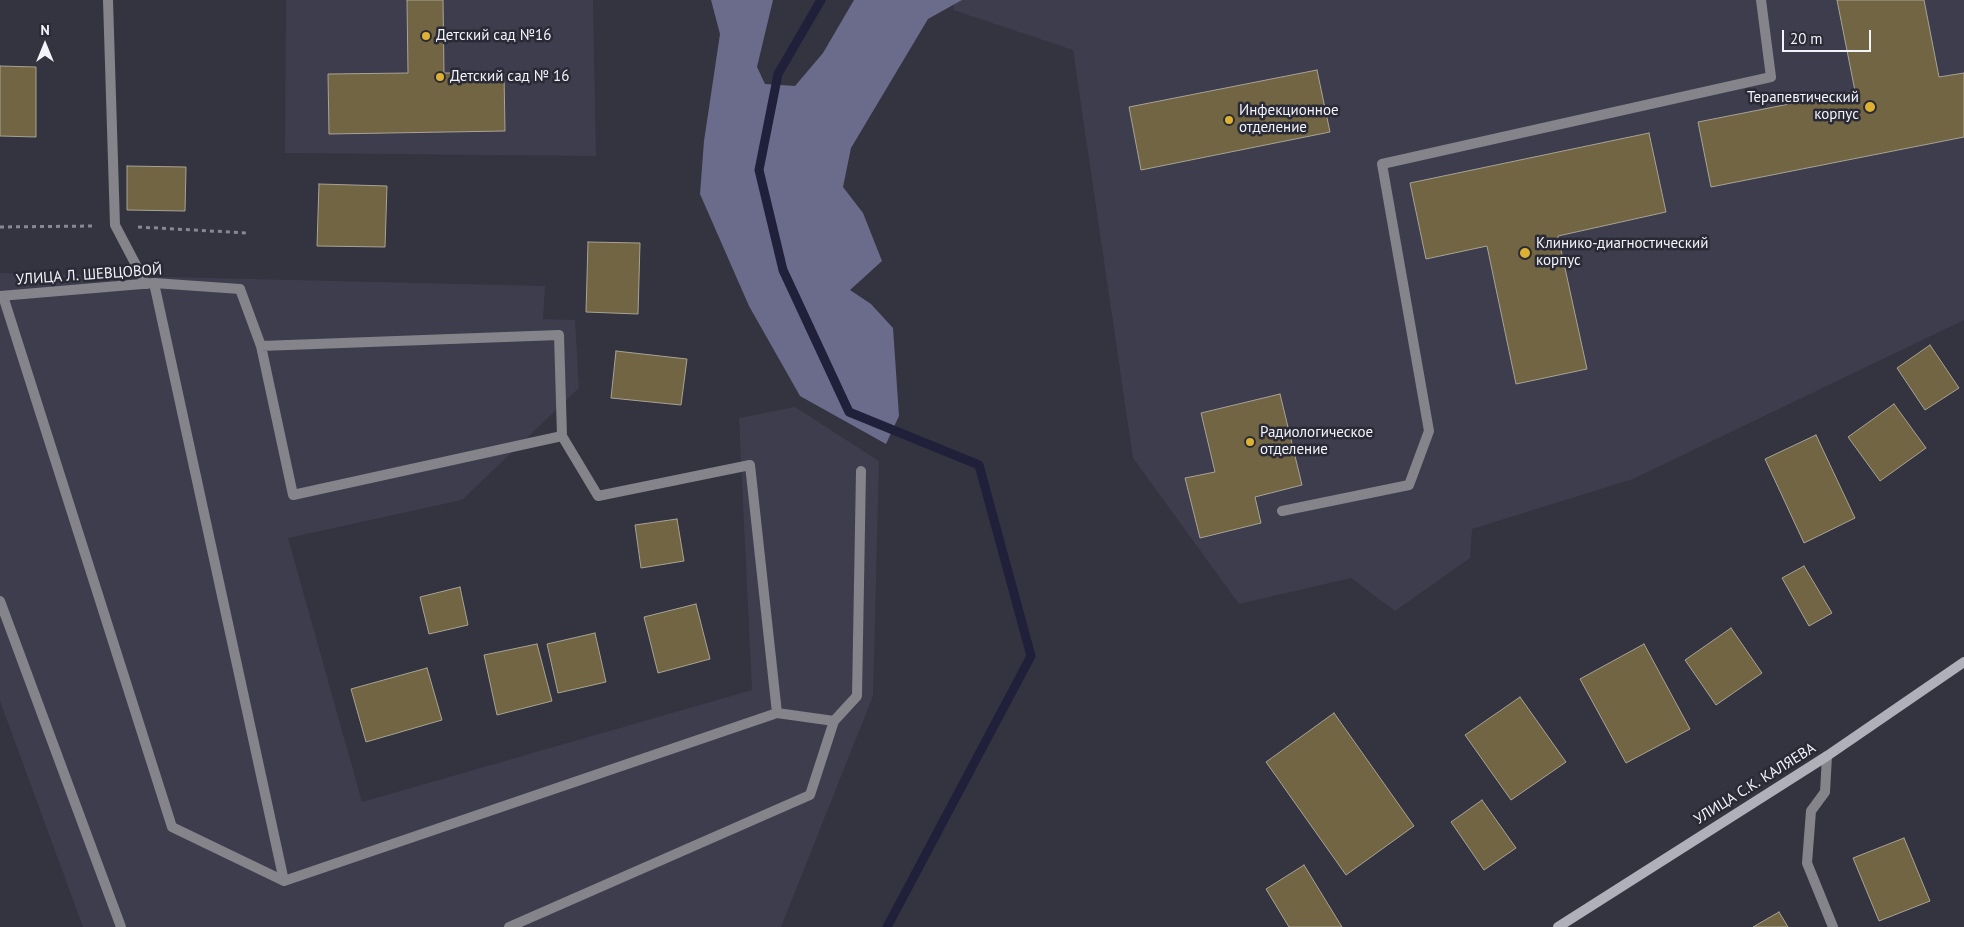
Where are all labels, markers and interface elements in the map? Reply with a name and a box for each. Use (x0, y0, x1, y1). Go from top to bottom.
north arrow (20, 20, 70, 70)
scale bar (1784, 20, 1873, 52)
text: N (40, 21, 50, 39)
place label: Детский сад №16 (436, 27, 551, 45)
text: 20 m (1790, 29, 1823, 48)
marker: Детский сад №16 (420, 30, 432, 42)
place label: Детский сад № 16 (450, 68, 569, 86)
marker: Детский сад № 16 (434, 71, 446, 83)
place label: Терапевтический корпус (1747, 89, 1859, 124)
marker: Терапевтический корпус (1863, 100, 1877, 114)
place label: Инфекционное отделение (1239, 102, 1339, 137)
marker: Инфекционное отделение (1223, 114, 1235, 126)
place label: Клинико-диагностический корпус (1536, 235, 1708, 270)
marker: Клинико-диагностический корпус (1518, 246, 1532, 260)
street label: УЛИЦА Л. ШЕВЦОВОЙ (15, 261, 163, 289)
place label: Радиологическое отделение (1260, 424, 1373, 459)
marker: Радиологическое отделение (1244, 436, 1256, 448)
street label: УЛИЦА С.К. КАЛЯЕВА (1691, 739, 1819, 829)

